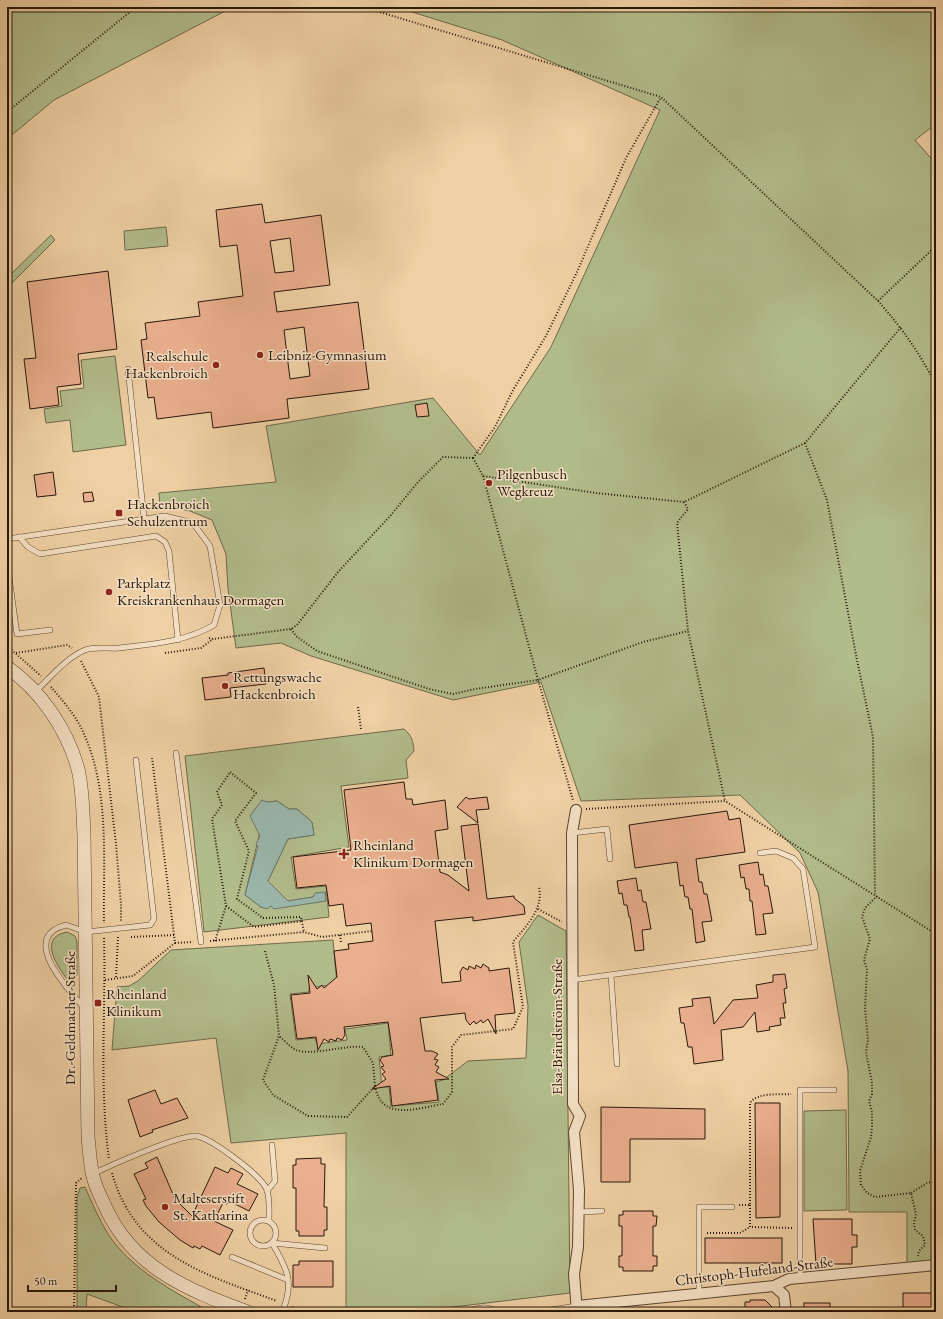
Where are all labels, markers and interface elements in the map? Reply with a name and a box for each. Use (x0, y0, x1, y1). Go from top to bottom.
place label: Leibniz-Gymnasium (268, 345, 387, 364)
place label: Realschule Hackenbroich (125, 346, 208, 382)
marker: Leibniz-Gymnasium (255, 350, 265, 360)
marker: Realschule Hackenbroich (211, 360, 221, 370)
place label: Pilgenbusch Wegkreuz (497, 464, 567, 500)
marker: Pilgenbusch Wegkreuz (484, 478, 494, 488)
place label: Hackenbroich Schulzentrum (127, 494, 210, 530)
marker: Hackenbroich Schulzentrum (114, 508, 124, 518)
place label: Parkplatz Kreiskrankenhaus Dormagen (117, 573, 285, 609)
marker: Parkplatz Kreiskrankenhaus Dormagen (104, 587, 114, 597)
place label: Rettungswache Hackenbroich (233, 667, 322, 703)
marker: Rettungswache Hackenbroich (220, 681, 230, 691)
place label: Rheinland Klinikum Dormagen (353, 835, 473, 871)
marker: Rheinland Klinikum Dormagen (338, 848, 350, 860)
street label: Dr.-Geldmacher-Straße (60, 951, 79, 1085)
street label: Elsa-Brändström-Straße (547, 959, 566, 1095)
place label: Rheinland Klinikum (106, 984, 167, 1020)
marker: Rheinland Klinikum (93, 998, 103, 1008)
place label: Malteserstift St. Katharina (173, 1188, 248, 1224)
marker: Malteserstift St. Katharina (160, 1202, 170, 1212)
street label: Christoph-Hufeland-Straße (674, 1251, 834, 1290)
scale bar (28, 1267, 116, 1293)
text: 50 m (34, 1273, 58, 1289)

